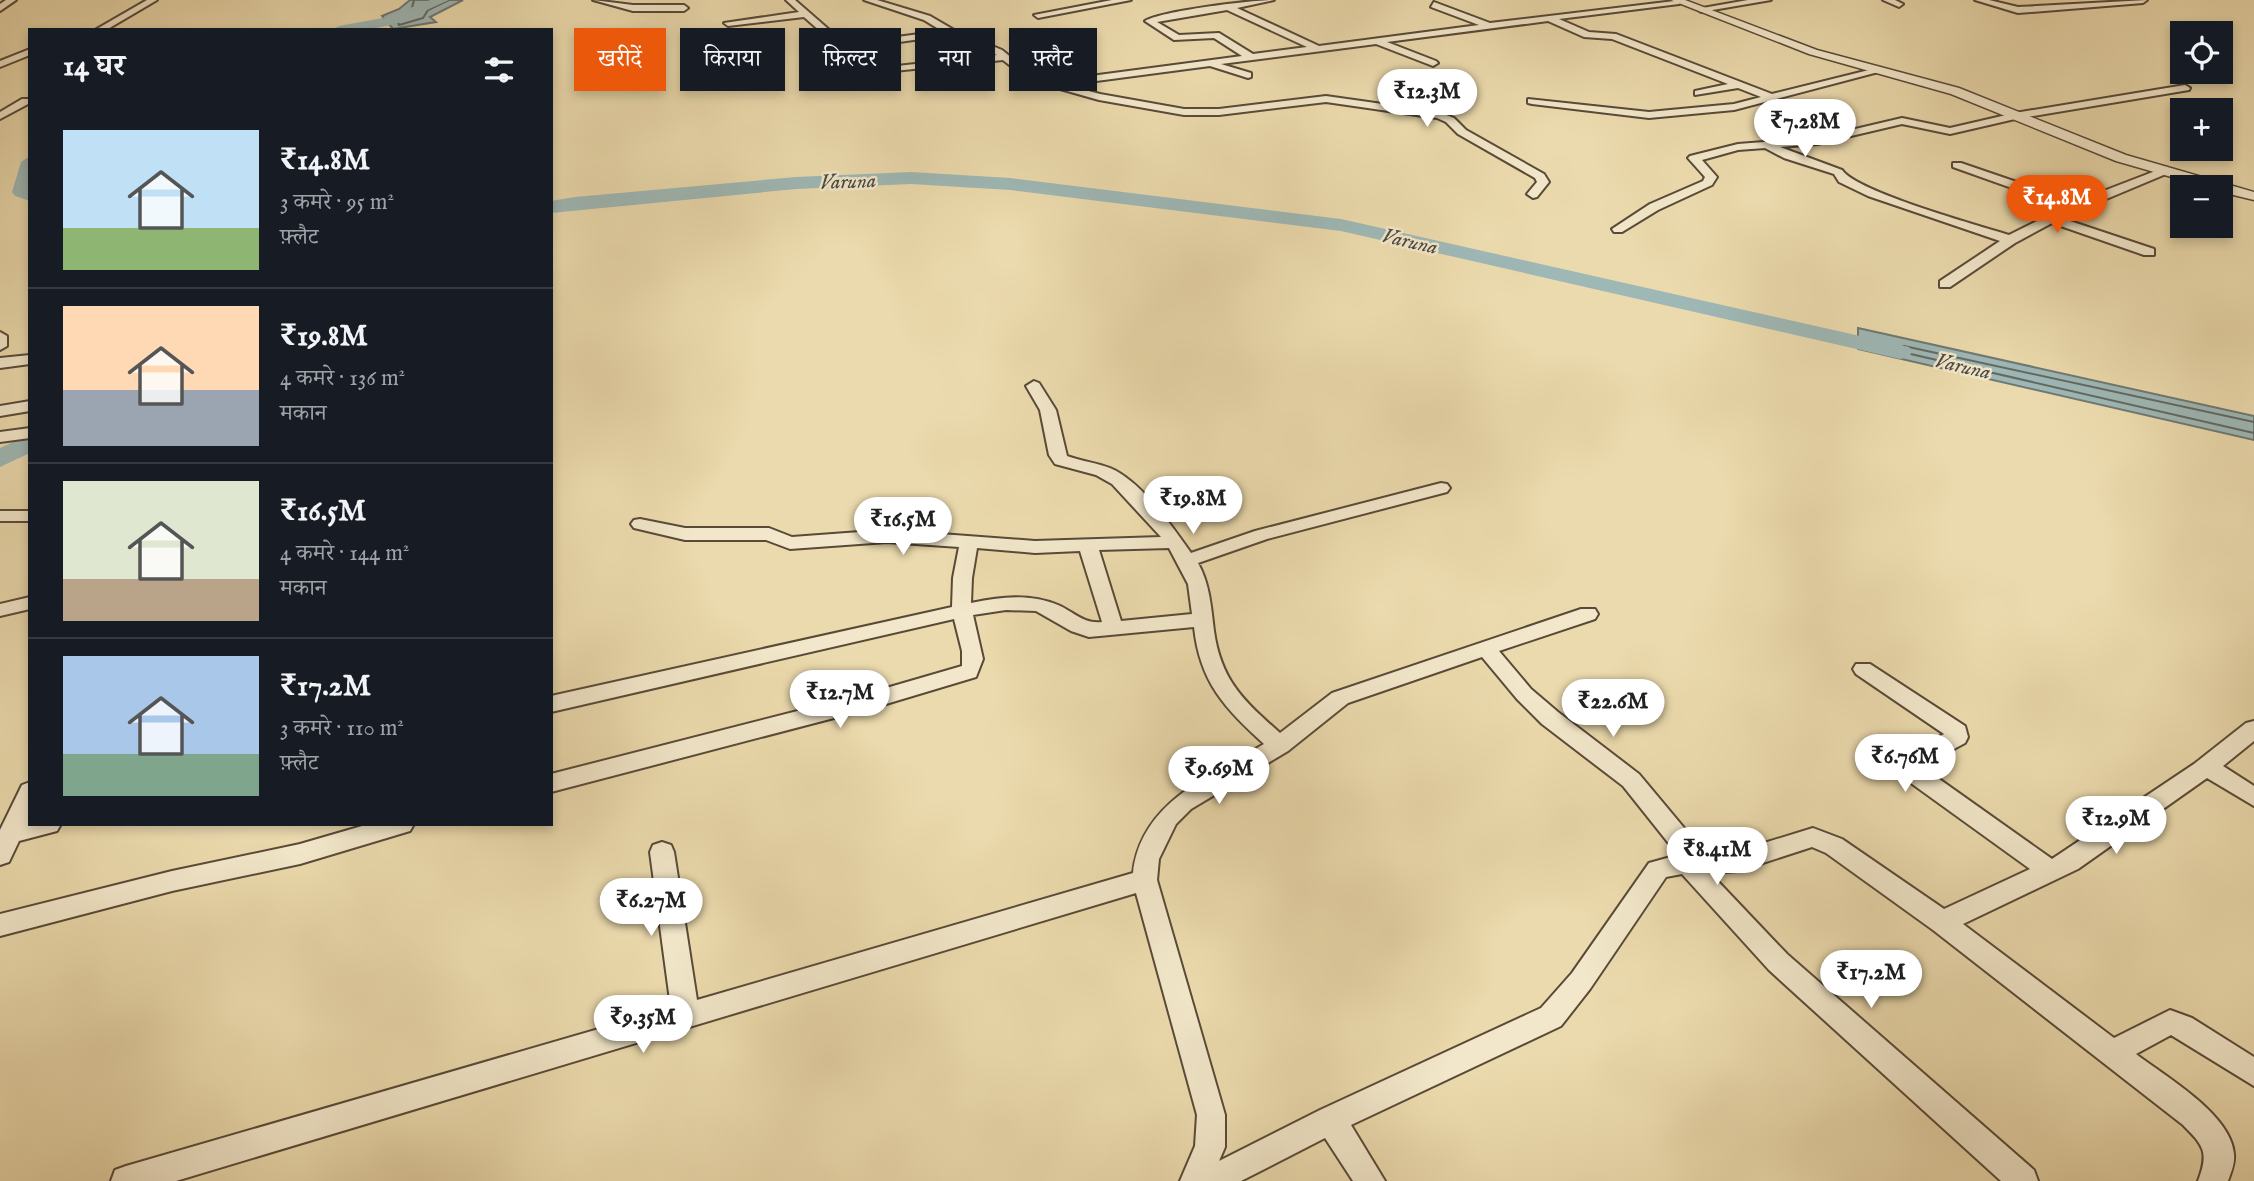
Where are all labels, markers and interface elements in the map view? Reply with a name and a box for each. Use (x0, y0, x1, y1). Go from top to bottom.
map controls (2170, 21, 2233, 238)
button: locate (2170, 21, 2233, 84)
chip: खरीदें (574, 28, 666, 91)
chip: किराया (680, 28, 785, 91)
chip: फ़िल्टर (799, 28, 901, 91)
chip: नया (915, 28, 995, 91)
chip: फ़्लैट (1009, 28, 1097, 91)
text: 14 घर (63, 48, 125, 86)
icon: filters (480, 51, 518, 89)
pin: ₹12.3M (1370, 69, 1484, 129)
text: ₹12.3M (1393, 77, 1461, 106)
button: + (2170, 98, 2233, 161)
pin: ₹7.28M (1748, 100, 1862, 159)
text: ₹7.28M (1770, 107, 1840, 136)
text: ₹14.8M (280, 142, 370, 180)
icon: home (119, 158, 203, 242)
water label: Varuna (819, 168, 877, 197)
button: − (2170, 175, 2233, 238)
pin: ₹14.8M (2000, 176, 2114, 235)
text: ₹14.8M (2023, 183, 2091, 212)
text: 3 कमरे · 95 m² (280, 188, 394, 217)
text: फ़्लैट (280, 223, 318, 252)
water label: Varuna (1379, 223, 1440, 262)
text: ₹19.8M (280, 318, 368, 356)
icon: home (119, 334, 203, 418)
water label: Varuna (1932, 348, 1993, 387)
text: 4 कमरे · 136 m² (280, 364, 405, 393)
text: मकान (280, 399, 327, 428)
pin: ₹19.8M (1136, 476, 1250, 536)
text: ₹19.8M (1159, 484, 1227, 513)
text: ₹16.5M (280, 493, 366, 531)
pin: ₹16.5M (846, 498, 960, 557)
text: ₹16.5M (870, 505, 936, 534)
icon: home (119, 509, 203, 593)
text: 4 कमरे · 144 m² (280, 539, 409, 568)
text: मकान (280, 574, 327, 603)
text: ₹17.2M (280, 668, 371, 706)
pin: ₹12.7M (783, 670, 897, 730)
text: ₹12.7M (806, 678, 874, 707)
pin: ₹22.6M (1556, 680, 1670, 739)
icon: home (119, 684, 203, 768)
text: ₹22.6M (1578, 687, 1648, 716)
text: 3 कमरे · 110 m² (280, 714, 404, 743)
pin: ₹6.76M (1848, 734, 1962, 794)
text: ₹6.76M (1871, 742, 1939, 771)
pin: ₹9.69M (1162, 746, 1276, 806)
text: फ़्लैट (280, 749, 318, 778)
text: ₹9.69M (1184, 754, 1254, 783)
pin: ₹12.9M (2059, 796, 2173, 856)
text: ₹12.9M (2082, 804, 2150, 833)
pin: ₹8.41M (1660, 828, 1774, 887)
text: ₹8.41M (1683, 835, 1751, 864)
pin: ₹6.27M (594, 878, 708, 938)
text: ₹6.27M (616, 886, 686, 915)
pin: ₹17.2M (1814, 950, 1928, 1010)
text: ₹17.2M (1836, 958, 1906, 987)
pin: ₹9.35M (586, 996, 700, 1055)
text: ₹9.35M (610, 1003, 676, 1032)

